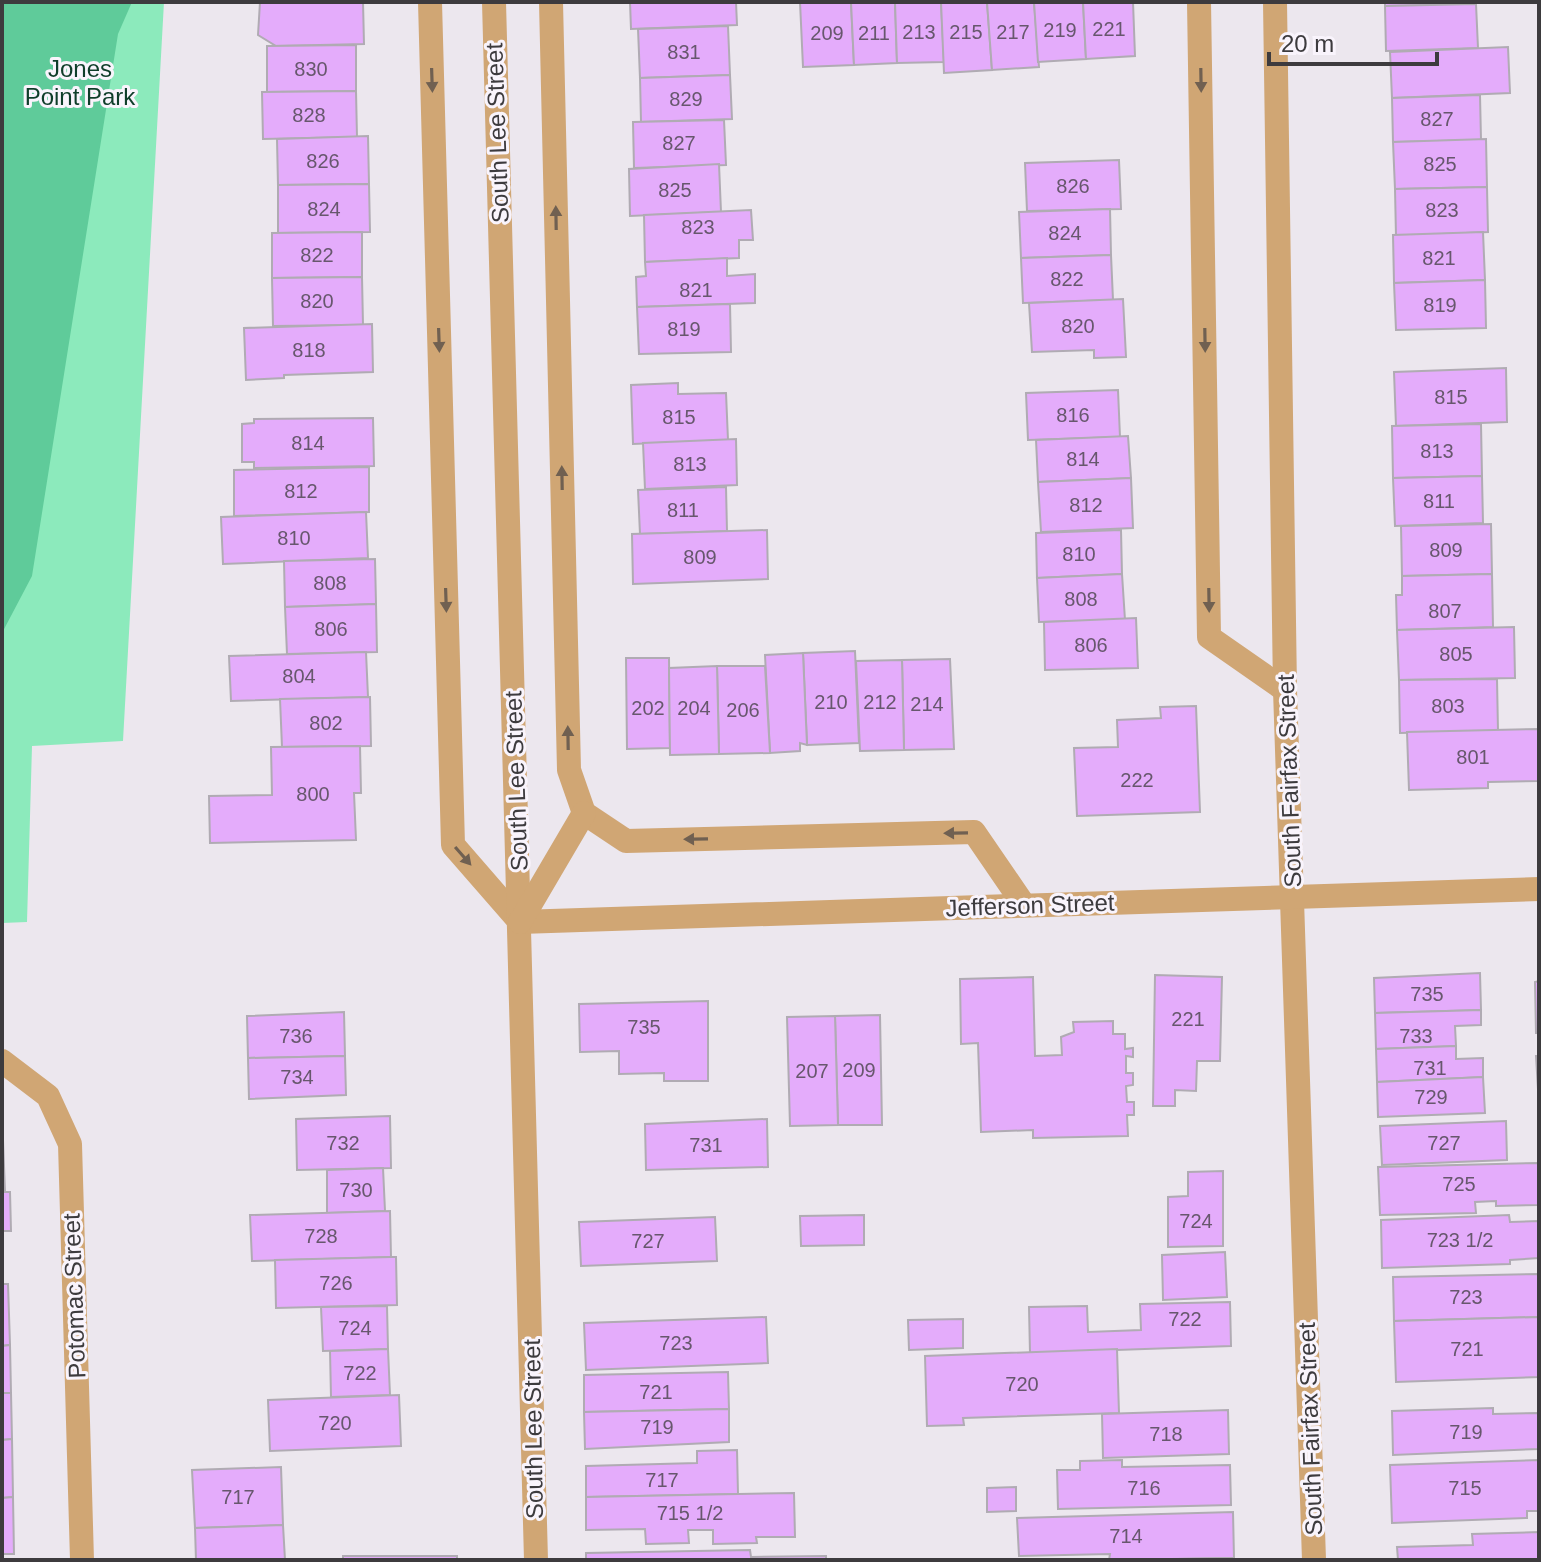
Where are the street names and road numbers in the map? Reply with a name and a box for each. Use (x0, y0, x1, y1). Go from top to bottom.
street label: South Lee Street (480, 42, 514, 223)
street label: South Fairfax Street (1272, 674, 1306, 888)
street label: South Lee Street (499, 690, 533, 871)
street label: Jefferson Street (945, 889, 1115, 921)
street label: Potomac Street (58, 1213, 90, 1379)
street label: South Fairfax Street (1293, 1322, 1327, 1536)
street label: South Lee Street (518, 1338, 548, 1519)

